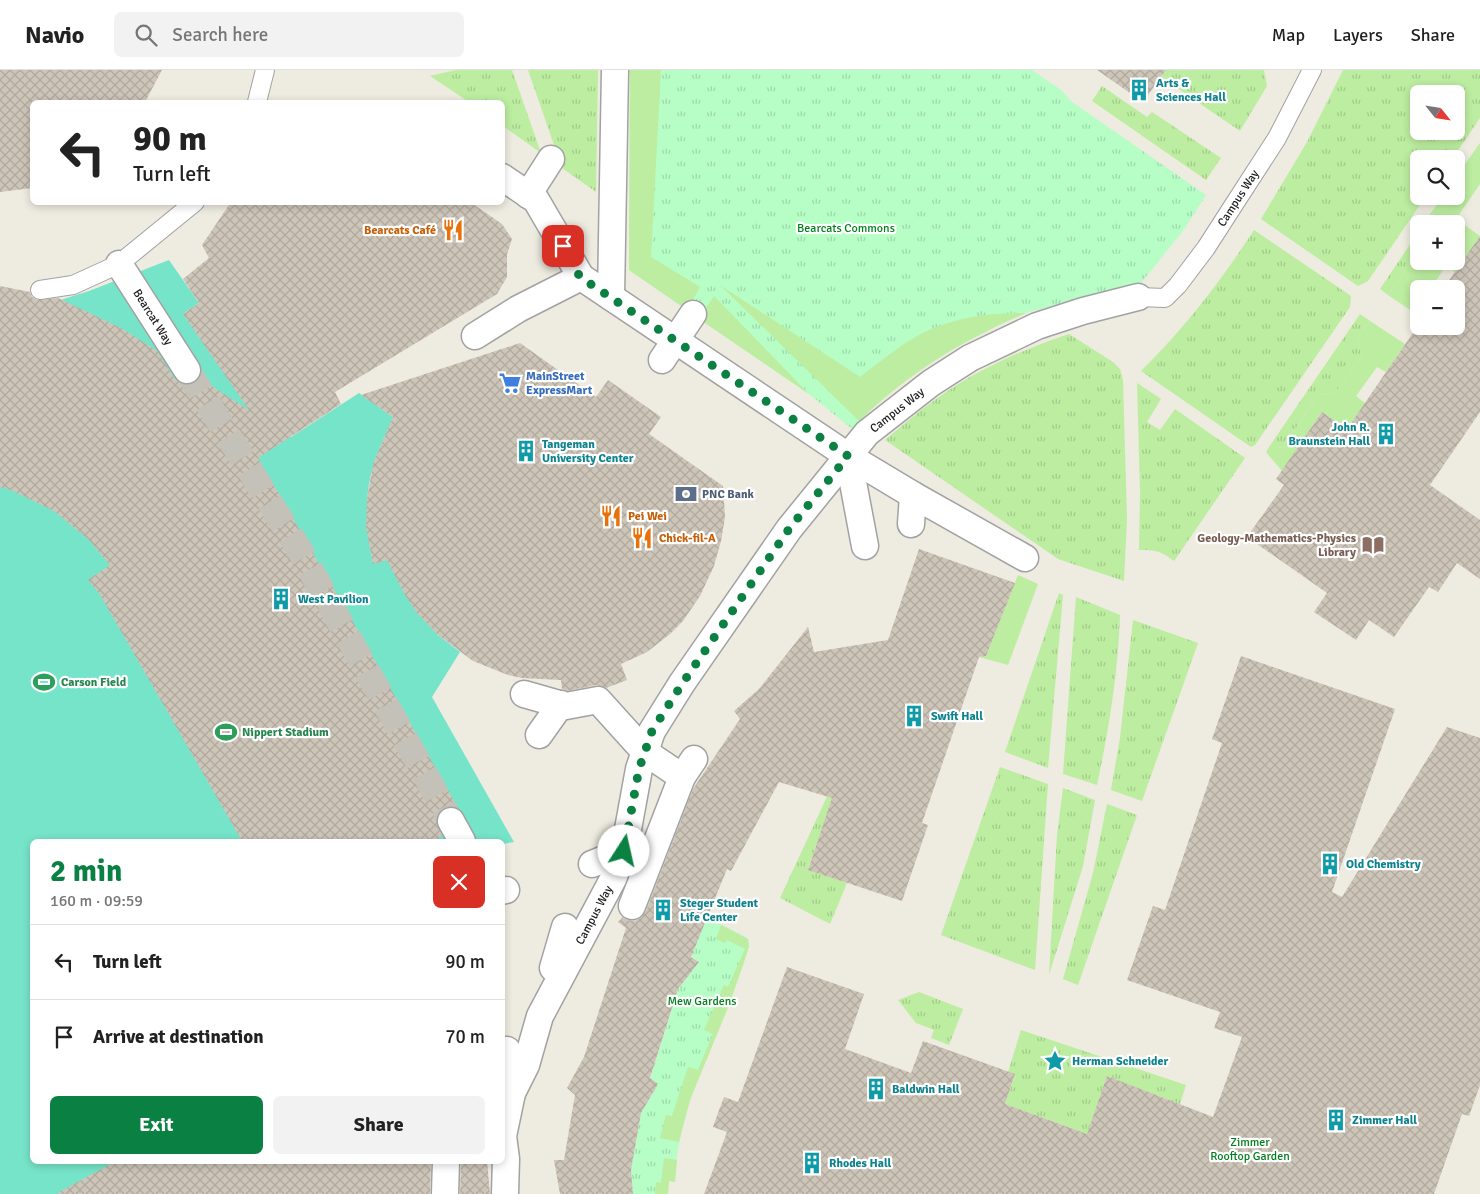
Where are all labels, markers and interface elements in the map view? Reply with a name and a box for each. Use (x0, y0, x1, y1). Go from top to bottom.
search box (114, 12, 464, 57)
text: Navio (25, 20, 84, 50)
icon: search (132, 21, 160, 49)
text: Search here (172, 23, 268, 47)
text: Map (1272, 24, 1305, 46)
text: Layers (1333, 24, 1383, 46)
text: Share (1411, 24, 1455, 46)
place label: Arts & Sciences Hall (1156, 76, 1226, 105)
building icon: Arts & Sciences Hall (1126, 77, 1152, 103)
north arrow (1410, 85, 1465, 140)
map controls (1410, 85, 1465, 335)
text: 90 m (133, 117, 207, 160)
icon: left (50, 120, 115, 185)
button: search (1410, 150, 1465, 205)
text: Turn left (133, 160, 211, 187)
street label: Campus Way (1214, 167, 1263, 230)
button: + (1410, 215, 1465, 270)
restaurant icon: Bearcats Café (440, 217, 466, 243)
park label: Bearcats Commons (797, 221, 895, 236)
place label: Bearcats Café (364, 223, 436, 238)
pin (542, 225, 584, 267)
icon: arrive (549, 232, 577, 260)
button: − (1410, 280, 1465, 335)
street label: Bearcat Way (129, 286, 176, 348)
place label: MainStreet ExpressMart (526, 369, 593, 398)
supermarket icon: MainStreet ExpressMart (497, 370, 523, 396)
street label: Campus Way (867, 384, 928, 436)
place label: John R. Braunstein Hall (1288, 420, 1370, 449)
building icon: John R. Braunstein Hall (1373, 421, 1399, 447)
place label: Tangeman University Center (542, 437, 634, 466)
building icon: Tangeman University Center (513, 438, 539, 464)
bank icon: PNC Bank (673, 481, 699, 507)
place label: PNC Bank (702, 487, 754, 502)
restaurant icon: Pei Wei (598, 503, 624, 529)
place label: Pei Wei (628, 509, 667, 524)
restaurant icon: Chick-fil-A (629, 525, 655, 551)
place label: Chick-fil-A (659, 531, 716, 546)
place label: Geology-Mathematics-Physics Library (1197, 531, 1357, 560)
library icon: Geology-Mathematics-Physics Library (1360, 532, 1386, 558)
building icon: West Pavilion (268, 586, 294, 612)
place label: West Pavilion (298, 592, 369, 607)
sports icon: Carson Field (31, 669, 57, 695)
place label: Carson Field (61, 675, 127, 690)
building icon: Swift Hall (901, 703, 927, 729)
place label: Swift Hall (931, 709, 983, 724)
sports icon: Nippert Stadium (213, 719, 239, 745)
place label: Nippert Stadium (242, 725, 329, 740)
position arrow (597, 824, 649, 876)
building icon: Old Chemistry (1317, 851, 1343, 877)
text: 2 min (50, 853, 122, 890)
button: close (433, 856, 485, 908)
place label: Old Chemistry (1346, 857, 1421, 872)
street label: Campus Way (573, 883, 616, 947)
text: 160 m · 09:59 (50, 891, 143, 911)
place label: Steger Student Life Center (680, 896, 759, 925)
building icon: Steger Student Life Center (650, 897, 676, 923)
icon: left (50, 948, 78, 976)
text: Turn left (93, 950, 162, 974)
text: 90 m (445, 950, 485, 974)
park label: Mew Gardens (667, 994, 737, 1009)
icon: arrive (50, 1023, 78, 1051)
text: Arrive at destination (93, 1025, 264, 1049)
text: 70 m (445, 1025, 485, 1049)
place icon: Herman Schneider (1042, 1048, 1068, 1074)
place label: Herman Schneider (1072, 1054, 1168, 1069)
building icon: Baldwin Hall (863, 1076, 889, 1102)
place label: Baldwin Hall (892, 1082, 960, 1097)
button: Exit (50, 1096, 263, 1154)
button: Share (273, 1096, 485, 1154)
building icon: Zimmer Hall (1323, 1107, 1349, 1133)
place label: Zimmer Hall (1352, 1113, 1417, 1128)
park label: Zimmer Rooftop Garden (1210, 1135, 1290, 1164)
building icon: Rhodes Hall (799, 1150, 825, 1176)
place label: Rhodes Hall (829, 1156, 892, 1171)

